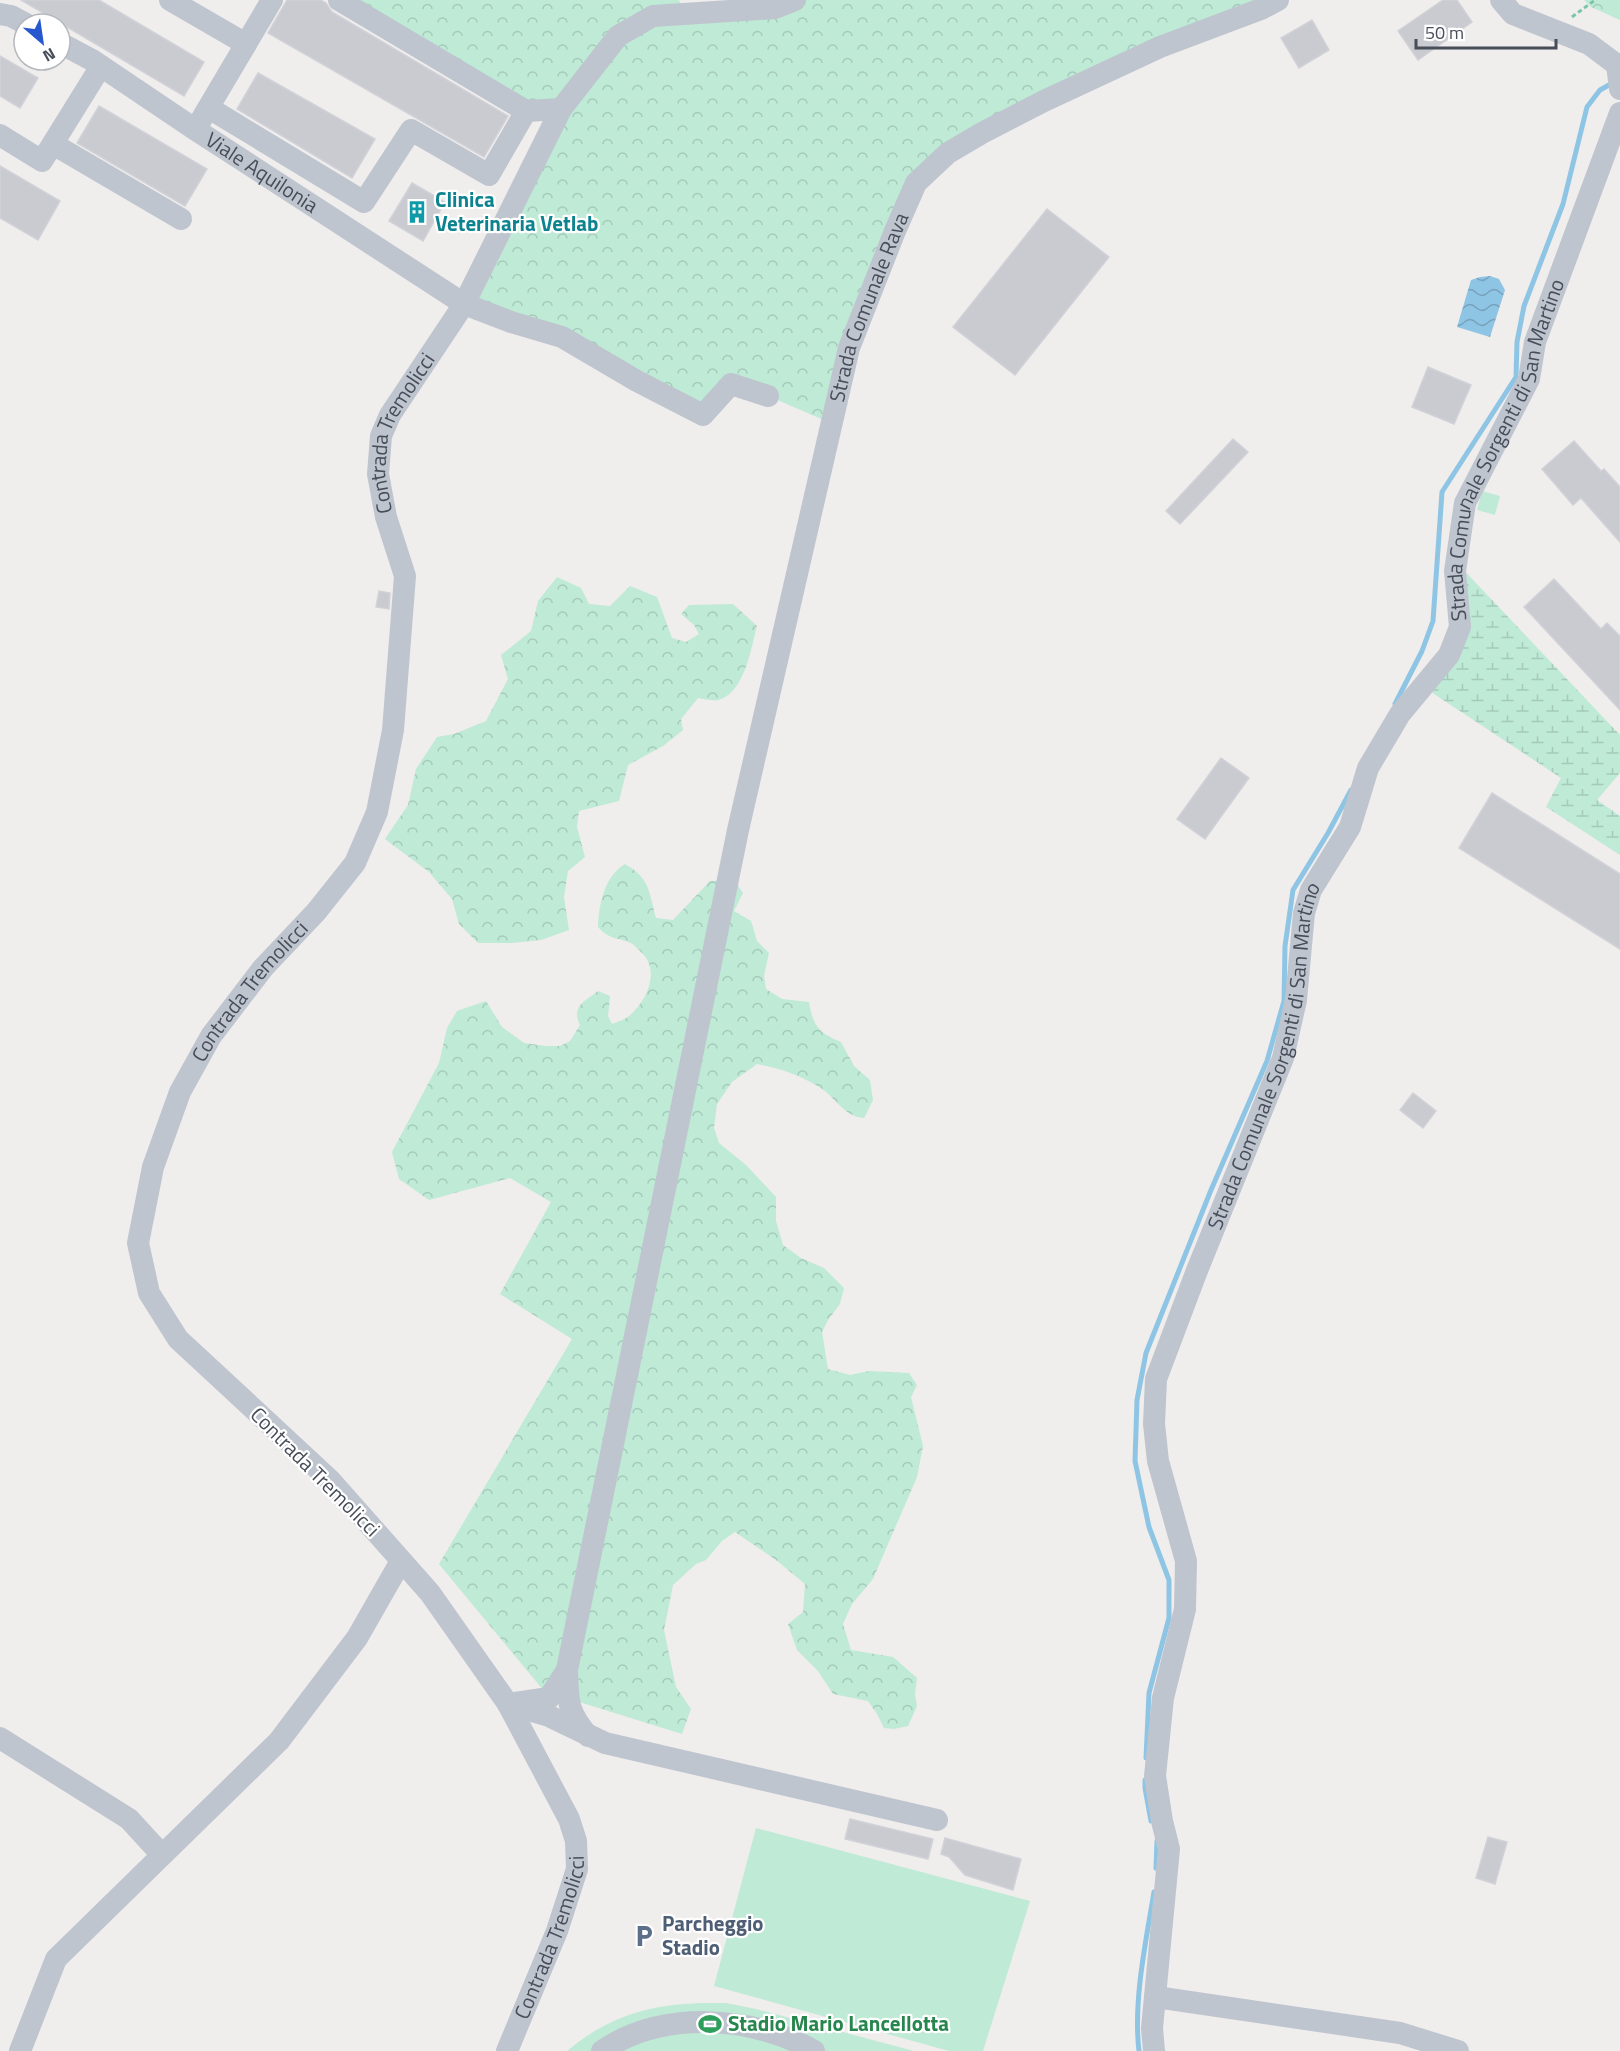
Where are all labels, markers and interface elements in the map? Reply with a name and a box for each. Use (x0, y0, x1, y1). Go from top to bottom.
north arrow (12, 12, 72, 72)
scale bar (1416, 12, 1556, 50)
text: 50 m (1425, 19, 1464, 46)
text: N (39, 42, 60, 68)
street label: Viale Aquilonia (199, 123, 326, 221)
place label: Clinica Veterinaria Vetlab (435, 183, 599, 239)
building icon: Clinica Veterinaria Vetlab (404, 199, 430, 225)
street label: Strada Comunale Rava (820, 207, 916, 405)
street label: Strada Comunale Sorgenti di San Martino (1438, 274, 1572, 623)
street label: Contrada Tremolicci (361, 346, 442, 517)
street label: Strada Comunale Sorgenti di San Martino (1198, 875, 1328, 1234)
street label: Contrada Tremolicci (183, 913, 315, 1067)
street label: Contrada Tremolicci (243, 1399, 388, 1544)
street label: Contrada Tremolicci (505, 1855, 592, 2024)
place label: Parcheggio Stadio (662, 1907, 764, 1963)
parking icon: Parcheggio Stadio (631, 1923, 657, 1949)
place label: Stadio Mario Lancellotta (728, 2007, 949, 2039)
sports icon: Stadio Mario Lancellotta (697, 2011, 723, 2037)

